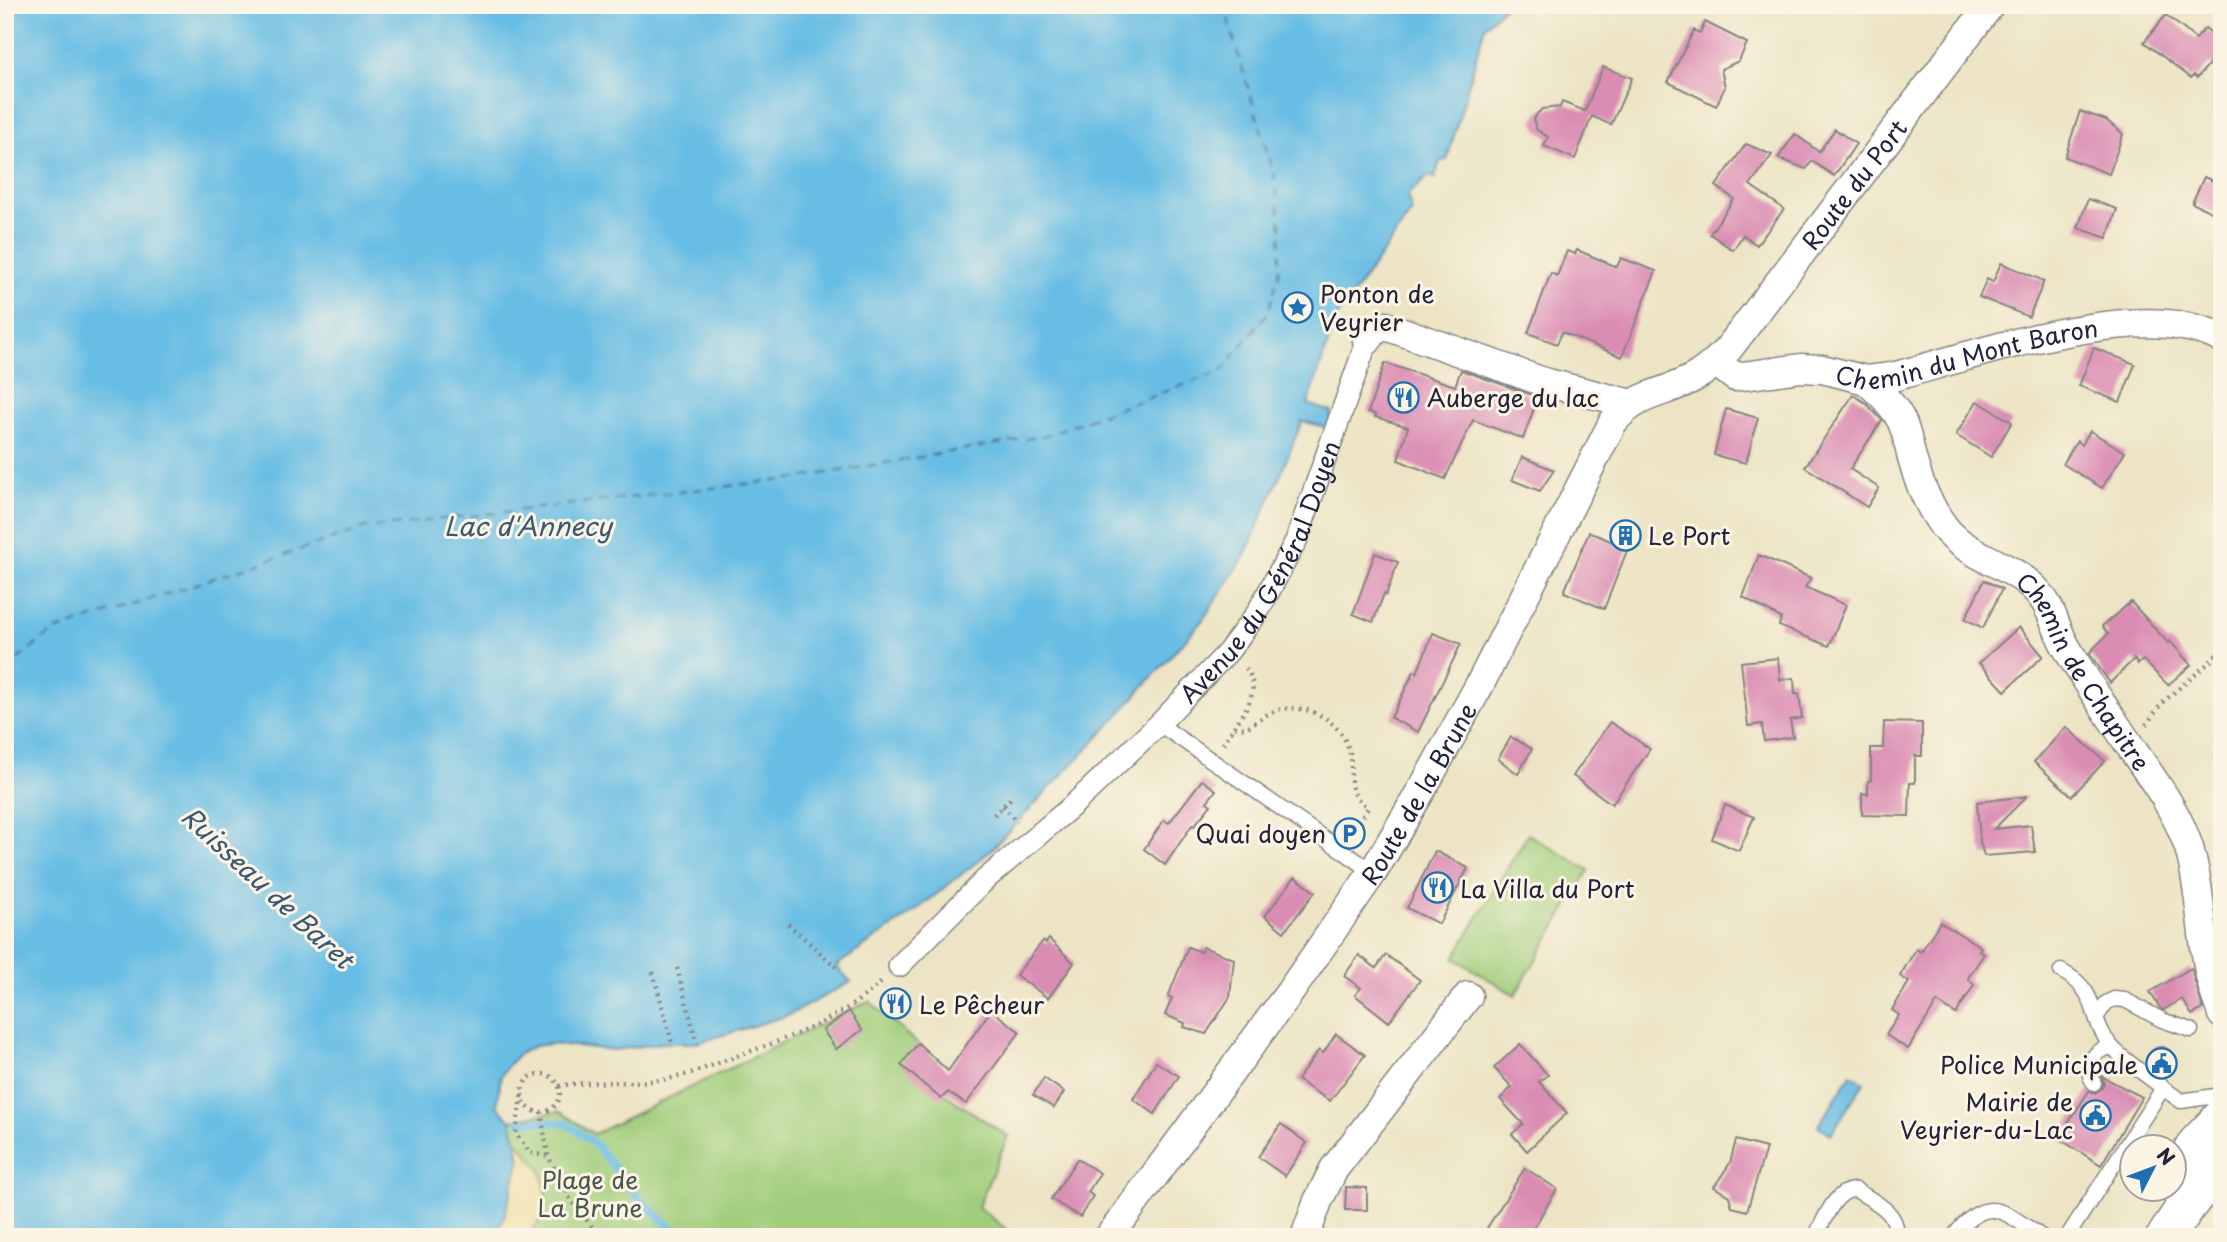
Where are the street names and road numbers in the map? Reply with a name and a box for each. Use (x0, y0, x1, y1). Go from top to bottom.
street label: Route du Port (1792, 111, 1915, 257)
street label: Chemin du Mont Baron (1832, 309, 2100, 398)
street label: Avenue du Général Doyen (1171, 436, 1348, 711)
street label: Chemin de Chapitre (2009, 563, 2159, 778)
street label: Route de la Brune (1351, 696, 1484, 892)

